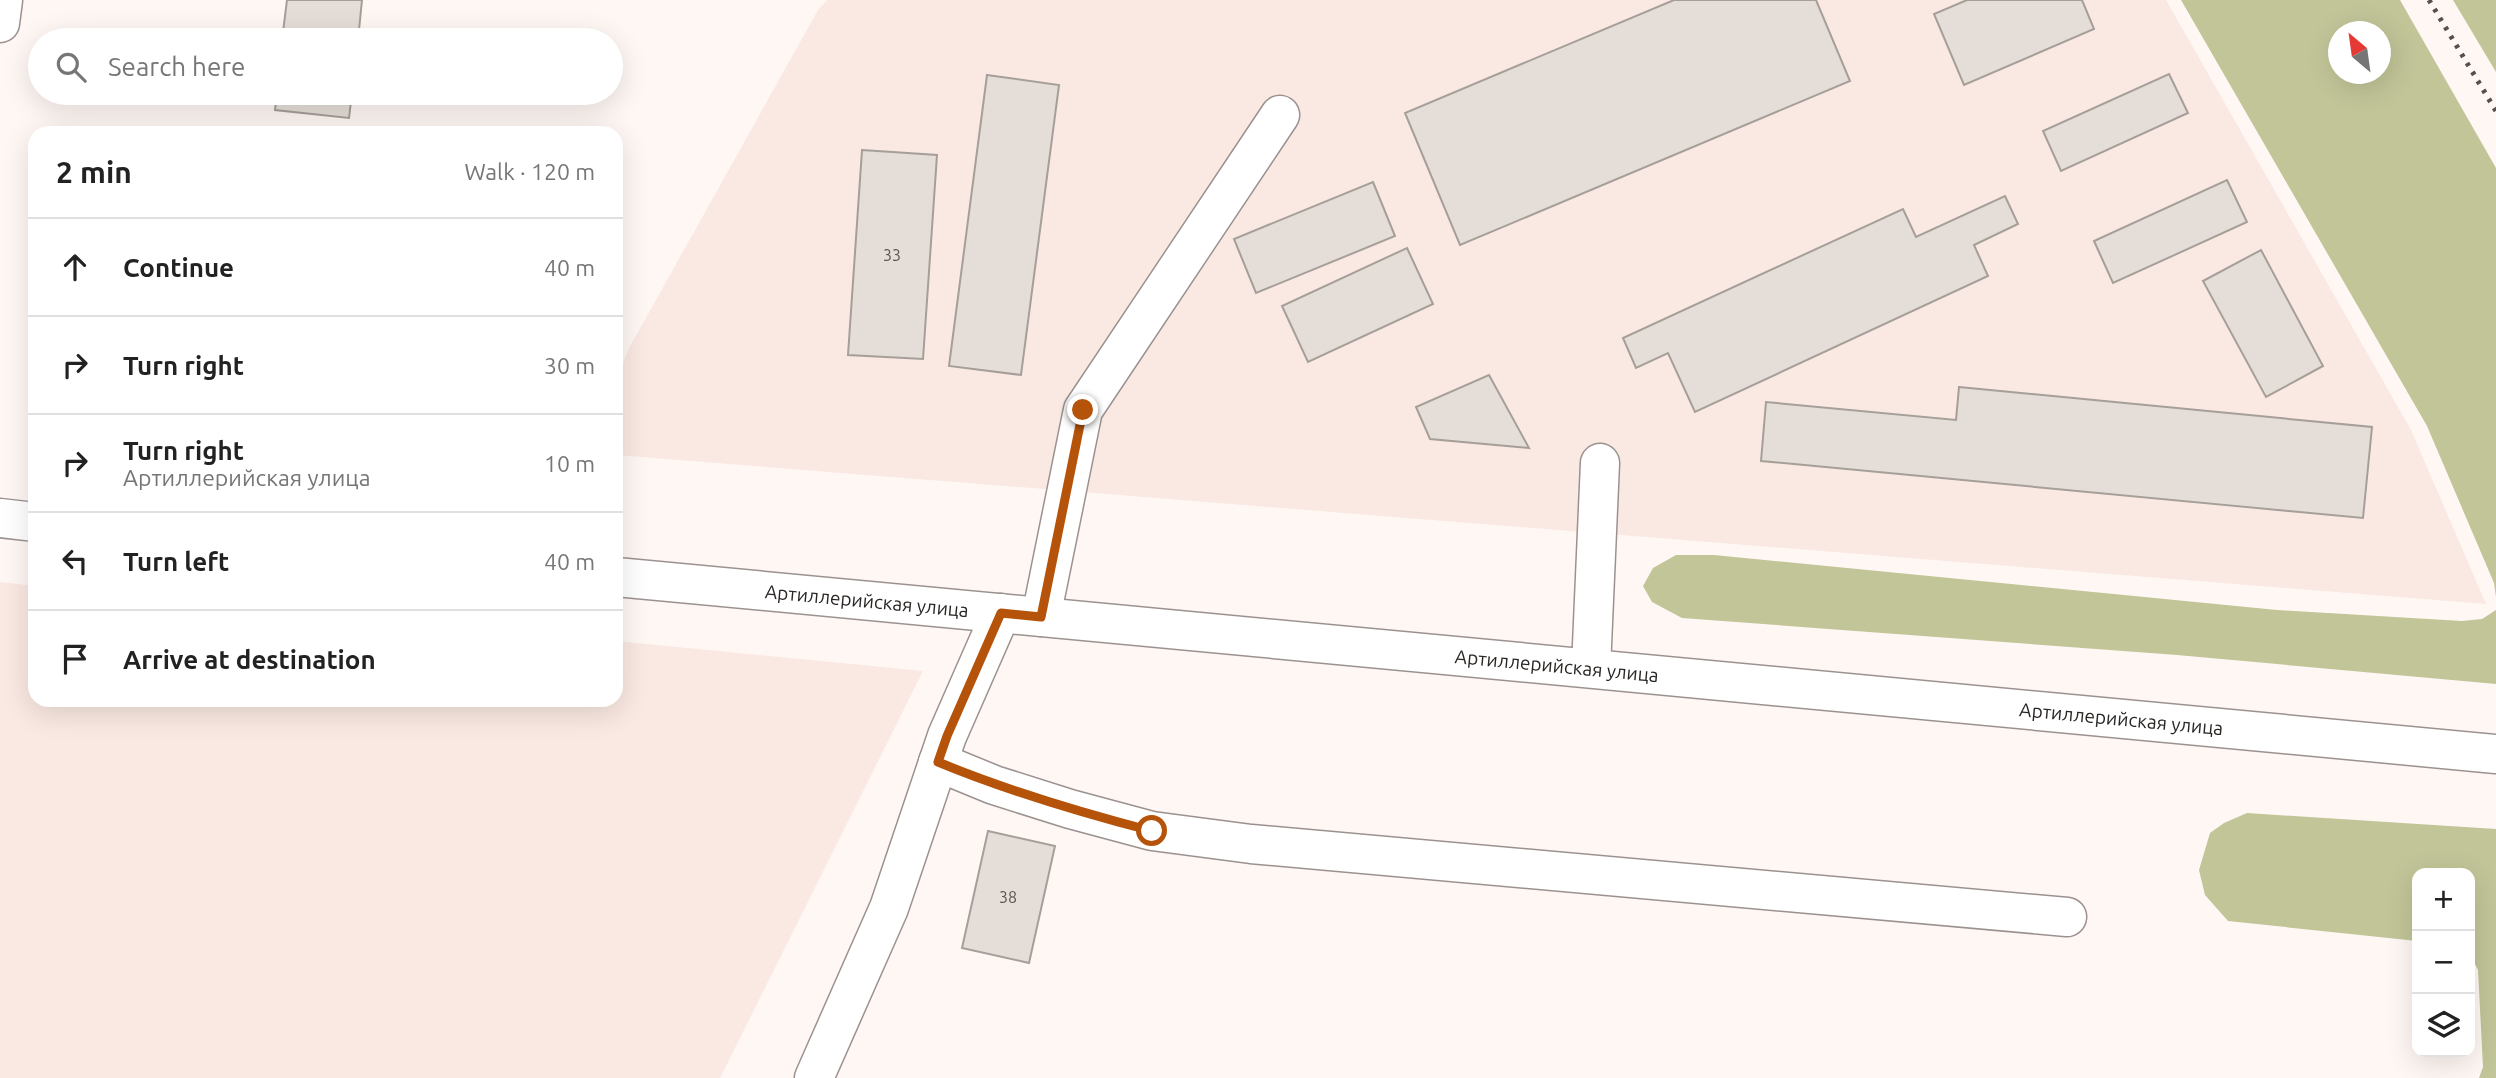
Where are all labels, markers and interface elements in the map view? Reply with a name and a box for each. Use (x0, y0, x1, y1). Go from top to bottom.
north arrow (2328, 21, 2391, 84)
search box (28, 28, 623, 105)
icon: search (52, 48, 90, 86)
text: Search here (108, 52, 245, 81)
text: 2 min (56, 155, 132, 189)
text: Walk · 120 m (464, 159, 595, 184)
house number: 33 (883, 246, 901, 264)
icon: ahead (56, 248, 94, 286)
text: Continue (123, 253, 234, 282)
text: 40 m (544, 255, 595, 280)
icon: right (56, 346, 94, 384)
text: Turn right (123, 351, 244, 380)
text: 30 m (544, 353, 595, 378)
route end (1067, 394, 1098, 425)
text: Turn right (123, 436, 244, 465)
icon: right (56, 444, 94, 482)
text: 10 m (544, 451, 595, 476)
text: Артиллерийская улица (123, 465, 370, 490)
icon: left (56, 542, 94, 580)
text: Turn left (123, 547, 229, 576)
text: 40 m (544, 549, 595, 574)
street label: Артиллерийская улица (764, 580, 970, 621)
icon: arrive (56, 640, 94, 678)
text: Arrive at destination (123, 645, 376, 674)
street label: Артиллерийская улица (1454, 645, 1660, 686)
street label: Артиллерийская улица (2018, 698, 2224, 739)
route start (1136, 815, 1167, 846)
map controls (2412, 868, 2475, 1057)
button: + (2412, 868, 2475, 931)
house number: 38 (999, 888, 1017, 906)
button: − (2412, 931, 2475, 994)
button: layers (2412, 994, 2475, 1057)

